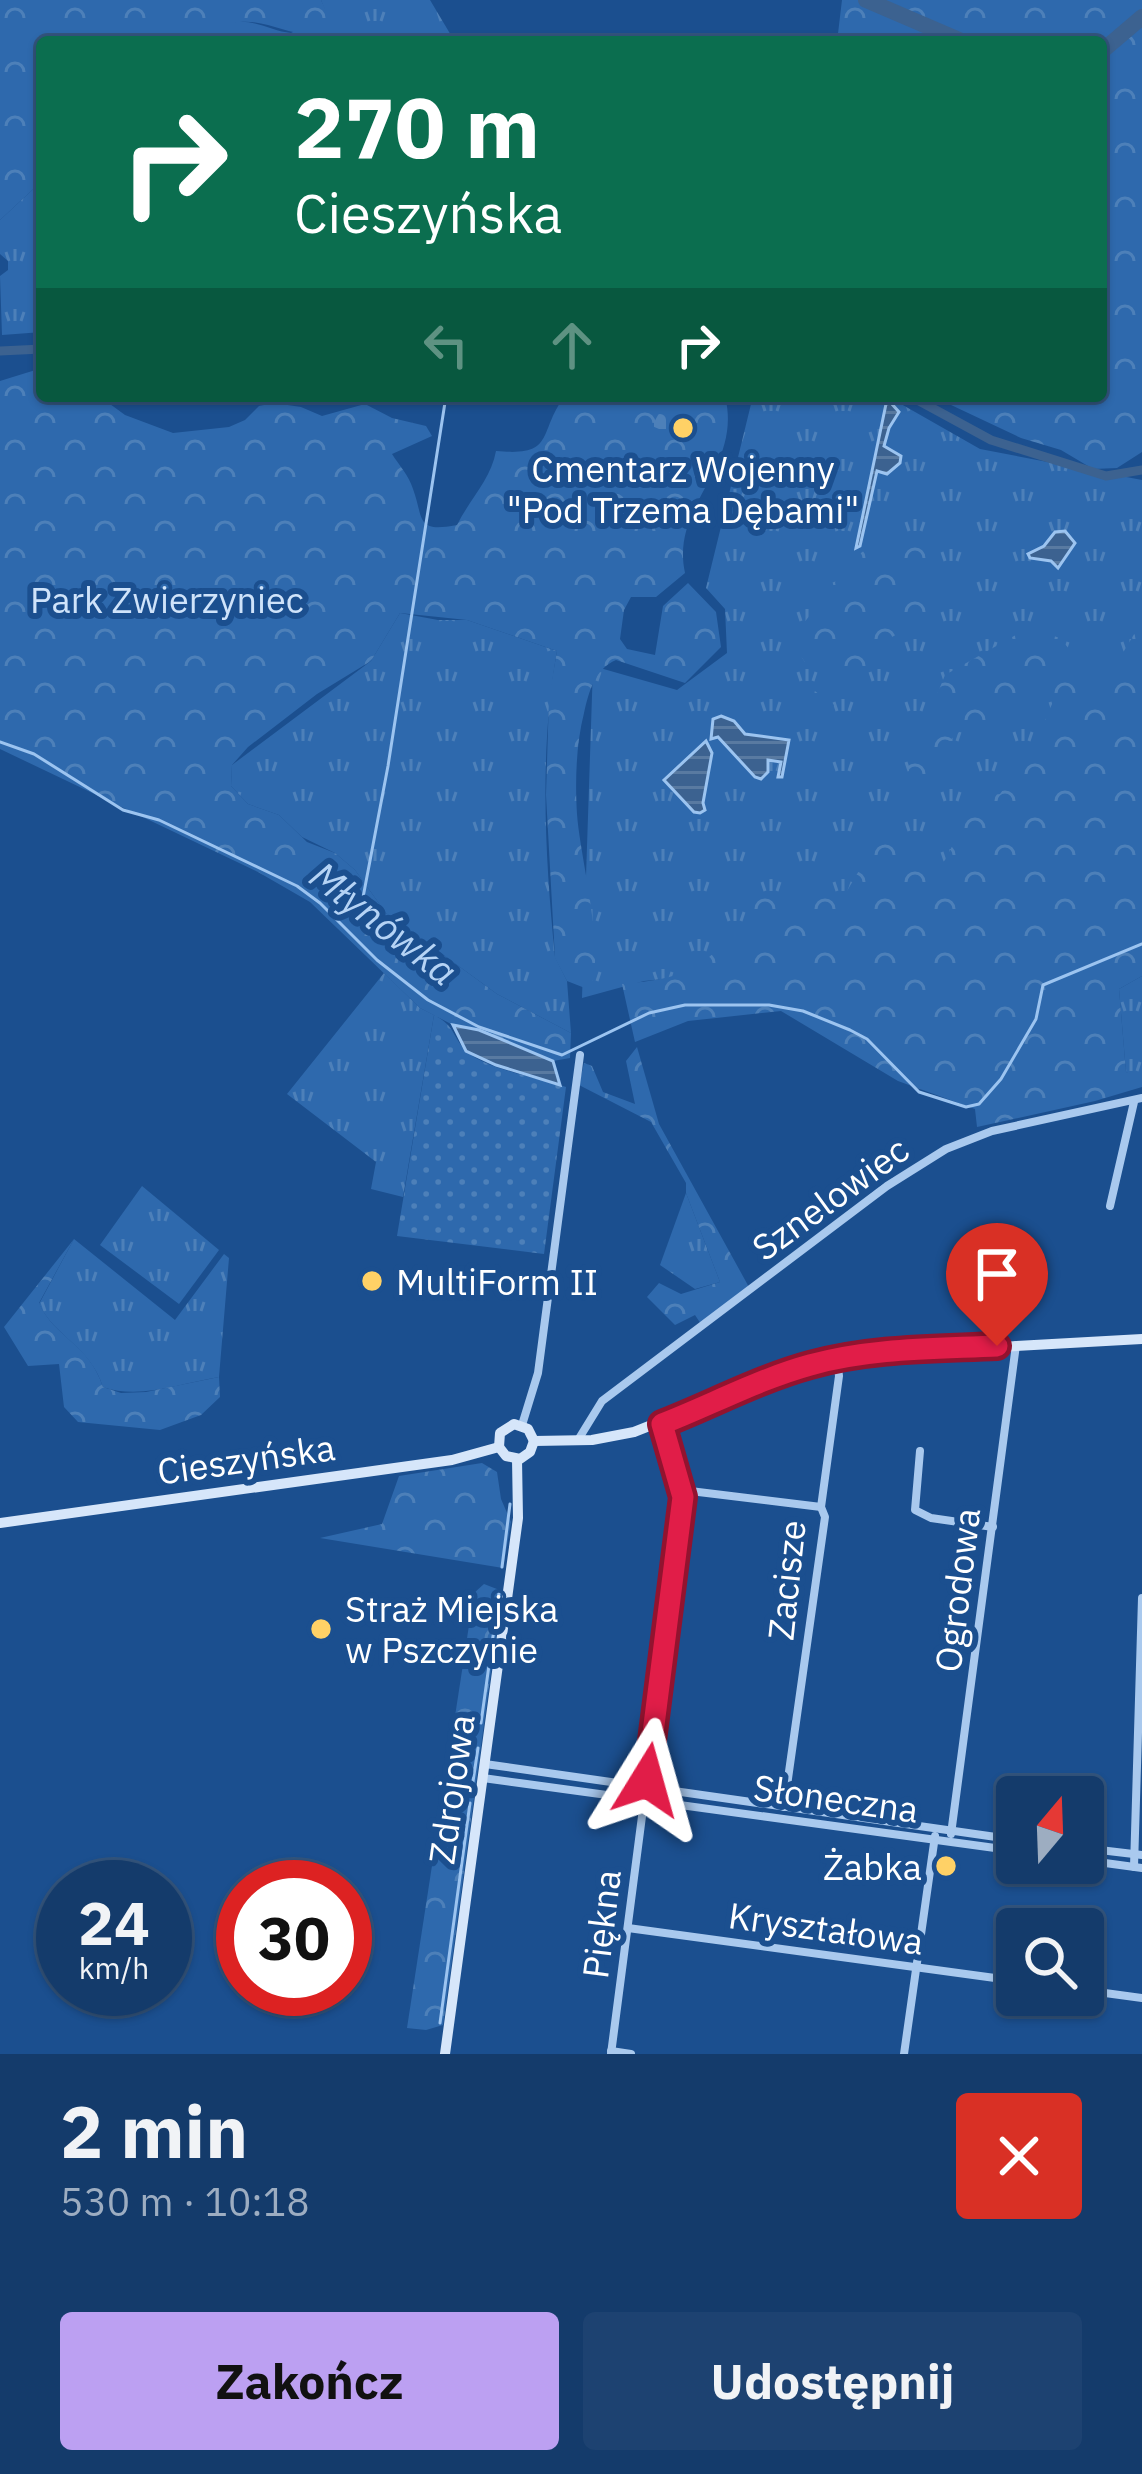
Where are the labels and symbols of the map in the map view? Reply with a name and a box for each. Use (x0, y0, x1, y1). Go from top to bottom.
marker: Cmentarz Wojenny "Pod Trzema Dębami" (670, 415, 696, 441)
place label: Cmentarz Wojenny "Pod Trzema Dębami" (507, 445, 859, 533)
park label: Park Zwierzyniec (30, 576, 304, 623)
water label: Młynówka (300, 850, 468, 996)
street label: Sznelowiec (743, 1125, 917, 1271)
pin (946, 1223, 1048, 1346)
place label: MultiForm II (396, 1258, 598, 1305)
marker: MultiForm II (359, 1268, 385, 1294)
street label: Cieszyńska (154, 1423, 338, 1495)
street label: Ogrodowa (924, 1505, 990, 1675)
street label: Zacisze (756, 1518, 816, 1642)
place label: Straż Miejska w Pszczynie (345, 1585, 559, 1673)
marker: Straż Miejska w Pszczynie (308, 1616, 334, 1642)
street label: Zdrojowa (417, 1711, 485, 1867)
position arrow (584, 1717, 710, 1843)
street label: Słoneczna (751, 1763, 921, 1833)
north arrow (996, 1776, 1104, 1884)
place label: Żabka (823, 1843, 922, 1890)
marker: Żabka (933, 1853, 959, 1879)
speed limit sign: 30 (216, 1860, 372, 2016)
street label: Piękna (571, 1867, 631, 1981)
street label: Kryształowa (726, 1891, 926, 1965)

